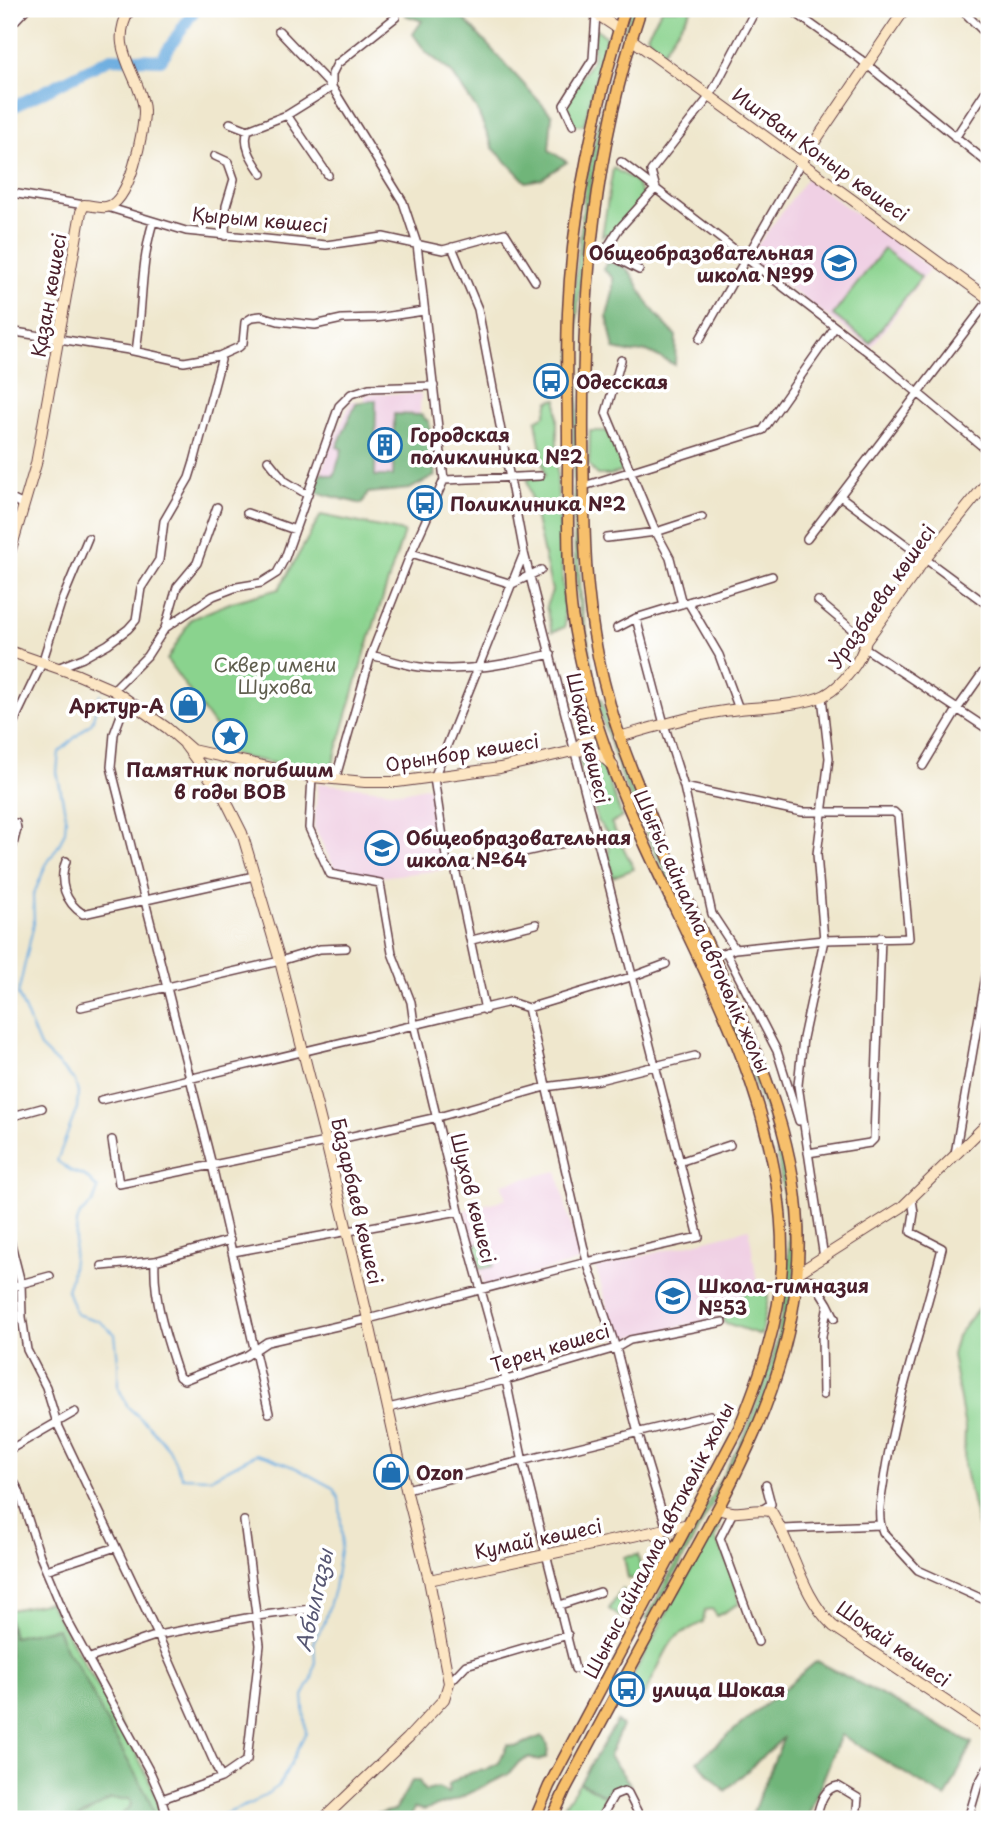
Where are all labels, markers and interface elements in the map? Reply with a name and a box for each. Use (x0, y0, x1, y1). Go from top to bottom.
street label: Иштван Коныр көшесі (727, 80, 915, 228)
street label: Қырым көшесі (191, 199, 329, 239)
street label: Қазан көшесі (23, 231, 73, 359)
place label: Общеобразовательная школа №99 (589, 238, 814, 288)
school or university icon: Общеобразовательная школа №99 (820, 244, 858, 282)
bus stop icon: Одесская (532, 362, 570, 400)
place label: Одесская (576, 367, 668, 395)
place label: Городская поликлиника №2 (410, 420, 583, 470)
building icon: Городская поликлиника №2 (366, 426, 404, 464)
bus stop icon: Поликлиника №2 (406, 484, 444, 522)
place label: Поликлиника №2 (450, 489, 626, 517)
street label: Уразбаева көшесі (821, 518, 941, 674)
park label: Сквер имени Шухова (213, 650, 337, 700)
street label: Шоқай көшесі (560, 670, 618, 806)
shop icon: Арктур-А (169, 686, 207, 724)
place label: Арктур-А (69, 691, 164, 719)
place icon: Памятник погибшим в годы ВОВ (211, 717, 249, 755)
street label: Орынбор көшесі (383, 726, 541, 778)
place label: Памятник погибшим в годы ВОВ (126, 755, 334, 805)
street label: Шығыс айналма автокөлік жолы (628, 785, 778, 1077)
place label: Общеобразовательная школа №64 (406, 823, 631, 873)
school or university icon: Общеобразовательная школа №64 (363, 829, 401, 867)
street label: Базарбаев көшесі (325, 1115, 391, 1287)
street label: Шухов көшесі (444, 1130, 504, 1266)
place label: Школа-гимназия №53 (698, 1271, 869, 1321)
school or university icon: Школа-гимназия №53 (654, 1277, 692, 1315)
street label: Терең көшесі (487, 1316, 613, 1378)
street label: Шығыс айналма автокөлік жолы (576, 1397, 740, 1683)
shop icon: Ozon (372, 1453, 410, 1491)
place label: Ozon (416, 1458, 464, 1486)
street label: Кумай көшесі (472, 1511, 604, 1565)
water label: Абылгазы (286, 1544, 341, 1654)
street label: Шоқай көшесі (831, 1593, 957, 1693)
bus stop icon: улица Шокая (608, 1670, 646, 1708)
place label: улица Шокая (652, 1675, 786, 1703)

